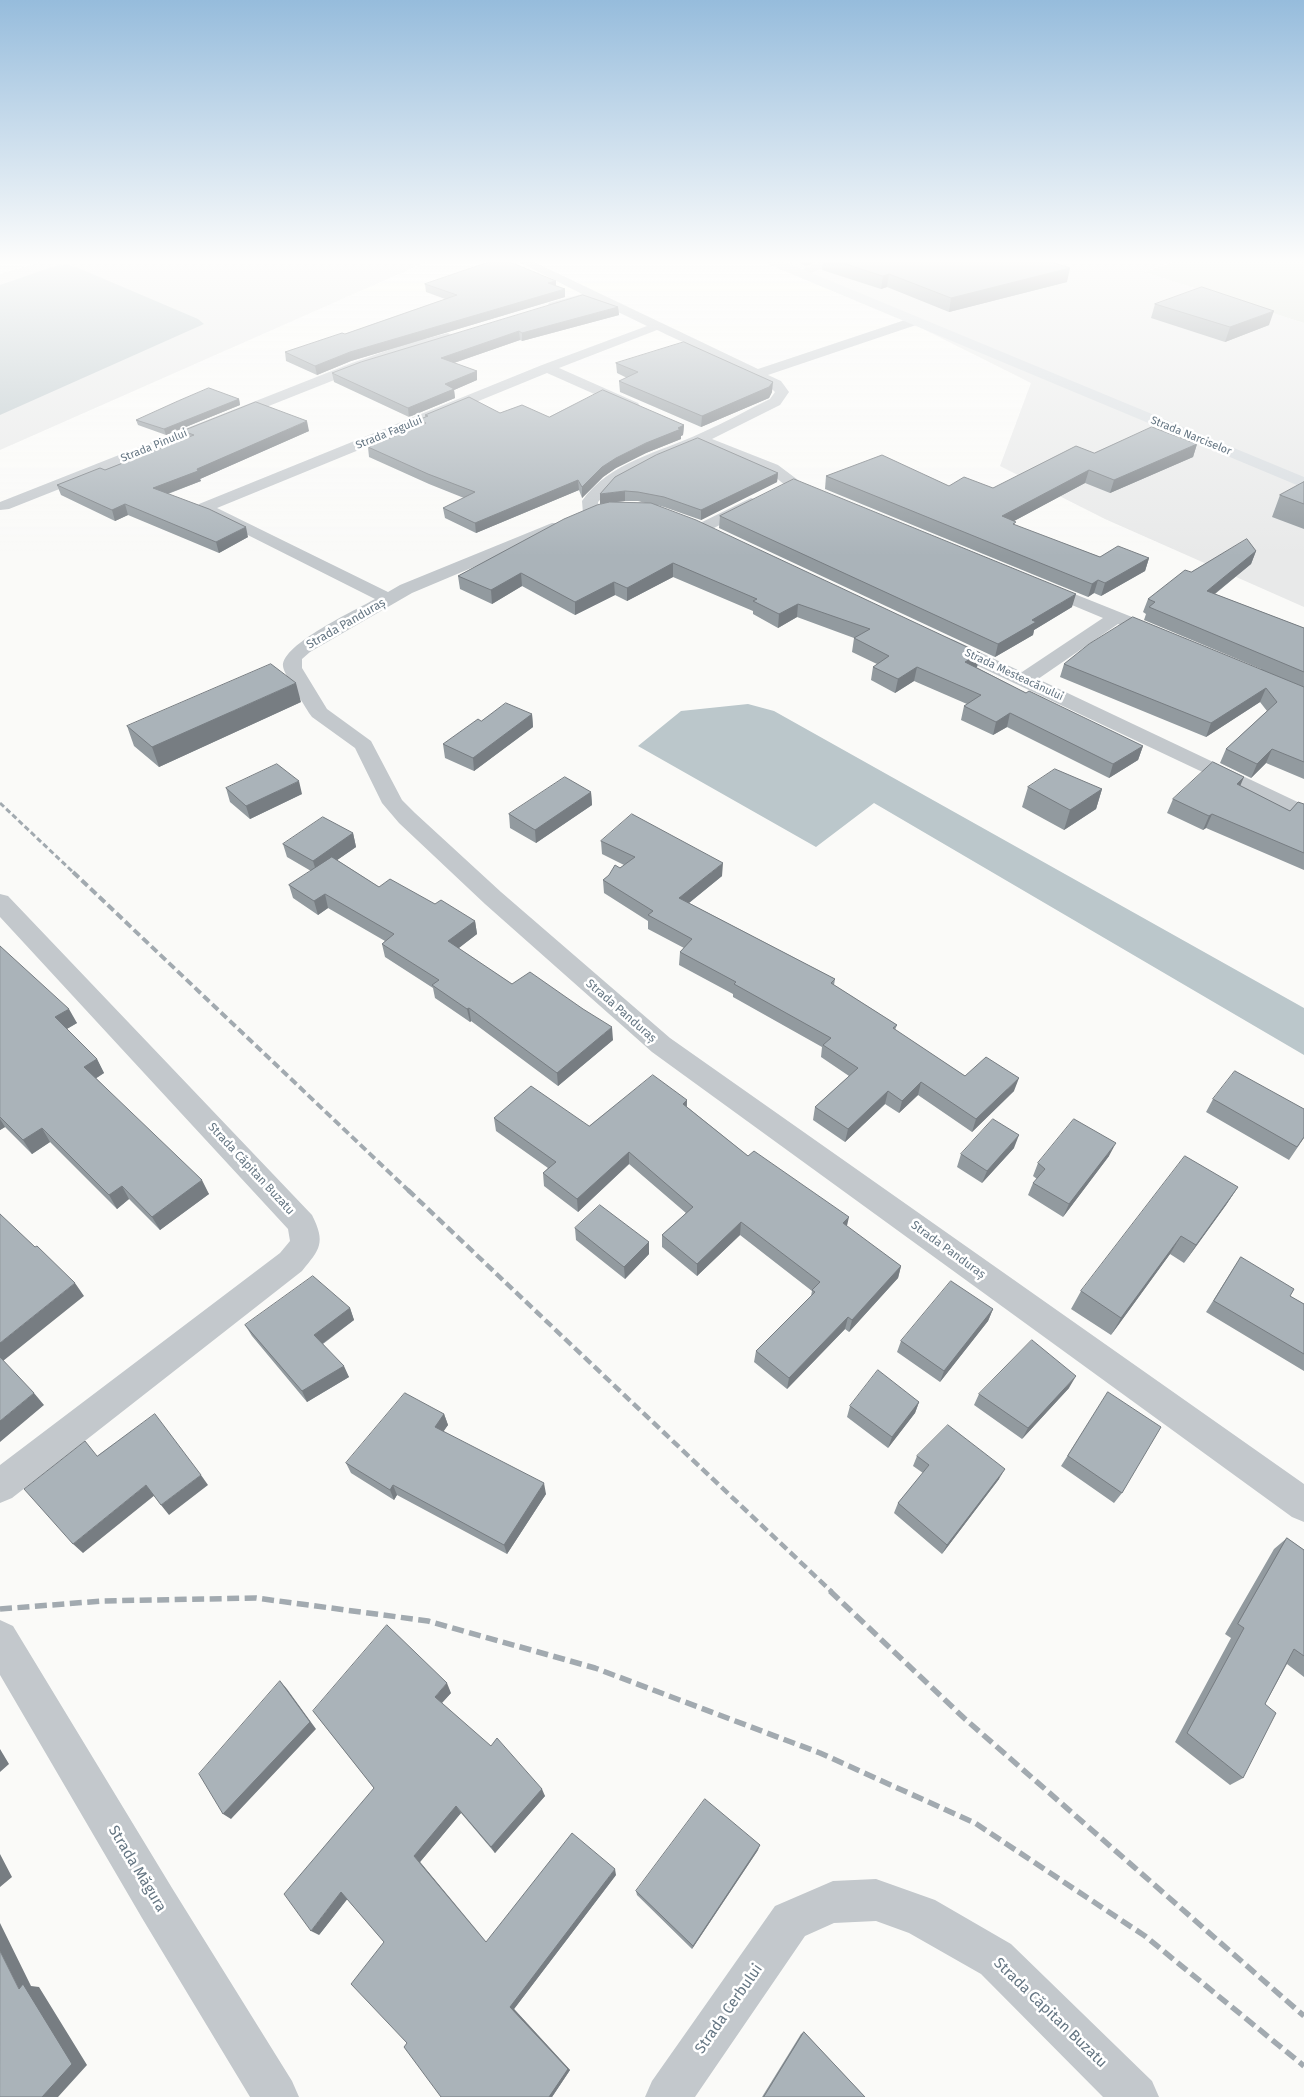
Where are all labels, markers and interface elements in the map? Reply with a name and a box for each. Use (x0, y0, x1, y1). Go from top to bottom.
street label: Strada Fagului (354, 414, 424, 452)
street label: Strada Narciselor (1149, 414, 1233, 458)
street label: Strada Pinului (119, 427, 189, 465)
street label: Strada Panduraș (304, 596, 388, 652)
street label: Strada Mesteacănului (963, 646, 1065, 704)
street label: Strada Panduraș (583, 976, 659, 1046)
street label: Strada Căpitan Buzatu (205, 1120, 297, 1218)
street label: Strada Panduraș (908, 1218, 988, 1282)
street label: Strada Măgura (104, 1823, 170, 1915)
street label: Strada Căpitan Buzatu (990, 1954, 1110, 2072)
street label: Strada Cerbului (691, 1961, 767, 2057)

